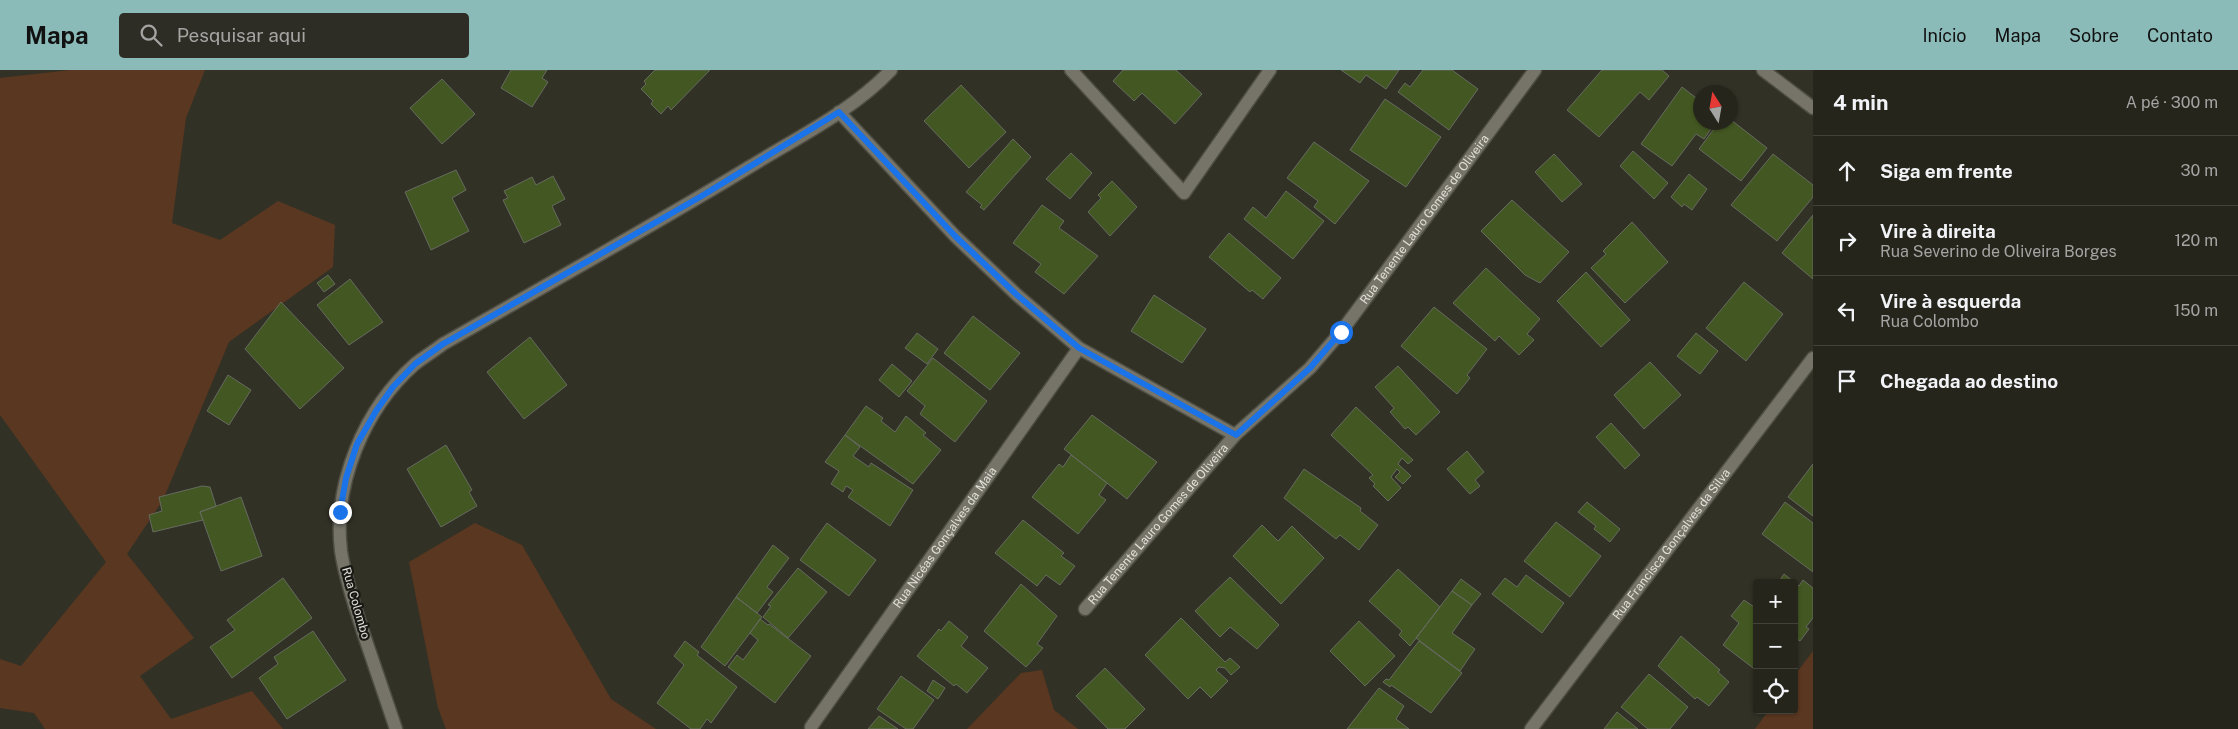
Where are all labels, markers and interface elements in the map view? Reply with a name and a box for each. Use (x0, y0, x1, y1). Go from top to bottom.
search box (119, 13, 469, 58)
text: Mapa (25, 21, 89, 49)
icon: search (137, 21, 165, 49)
text: Pesquisar aqui (177, 24, 306, 46)
text: Início (1922, 25, 1967, 46)
text: Mapa (1995, 25, 2041, 46)
text: Sobre (2069, 25, 2119, 46)
text: Contato (2147, 25, 2213, 46)
north arrow (1693, 85, 1738, 130)
text: 4 min (1833, 90, 1888, 115)
text: A pé · 300 m (2126, 93, 2218, 112)
street label: Rua Tenente Lauro Gomes de Oliveira (1357, 132, 1492, 307)
icon: ahead (1833, 157, 1861, 185)
text: Siga em frente (1880, 160, 2013, 182)
text: 30 m (2181, 161, 2218, 180)
text: Vire à direita (1880, 220, 1996, 242)
icon: right (1833, 227, 1861, 255)
text: 120 m (2174, 231, 2218, 250)
text: Rua Severino de Oliveira Borges (1880, 242, 2117, 261)
text: Vire à esquerda (1880, 290, 2021, 312)
icon: left (1833, 297, 1861, 325)
text: 150 m (2174, 301, 2218, 320)
text: Rua Colombo (1880, 312, 1979, 331)
route start (1330, 321, 1353, 344)
icon: arrive (1833, 367, 1861, 395)
text: Chegada ao destino (1880, 370, 2058, 392)
street label: Rua Tenente Lauro Gomes de Oliveira (1085, 441, 1231, 607)
street label: Rua Nicéas Gonçalves da Maia (890, 464, 1000, 611)
street label: Rua Francisca Gonçalves da Silva (1610, 466, 1733, 622)
route end (329, 501, 352, 524)
street label: Rua Colombo (339, 565, 373, 641)
map controls (1753, 579, 1798, 714)
button: + (1753, 579, 1798, 624)
button: − (1753, 624, 1798, 669)
button: locate (1753, 669, 1798, 714)

